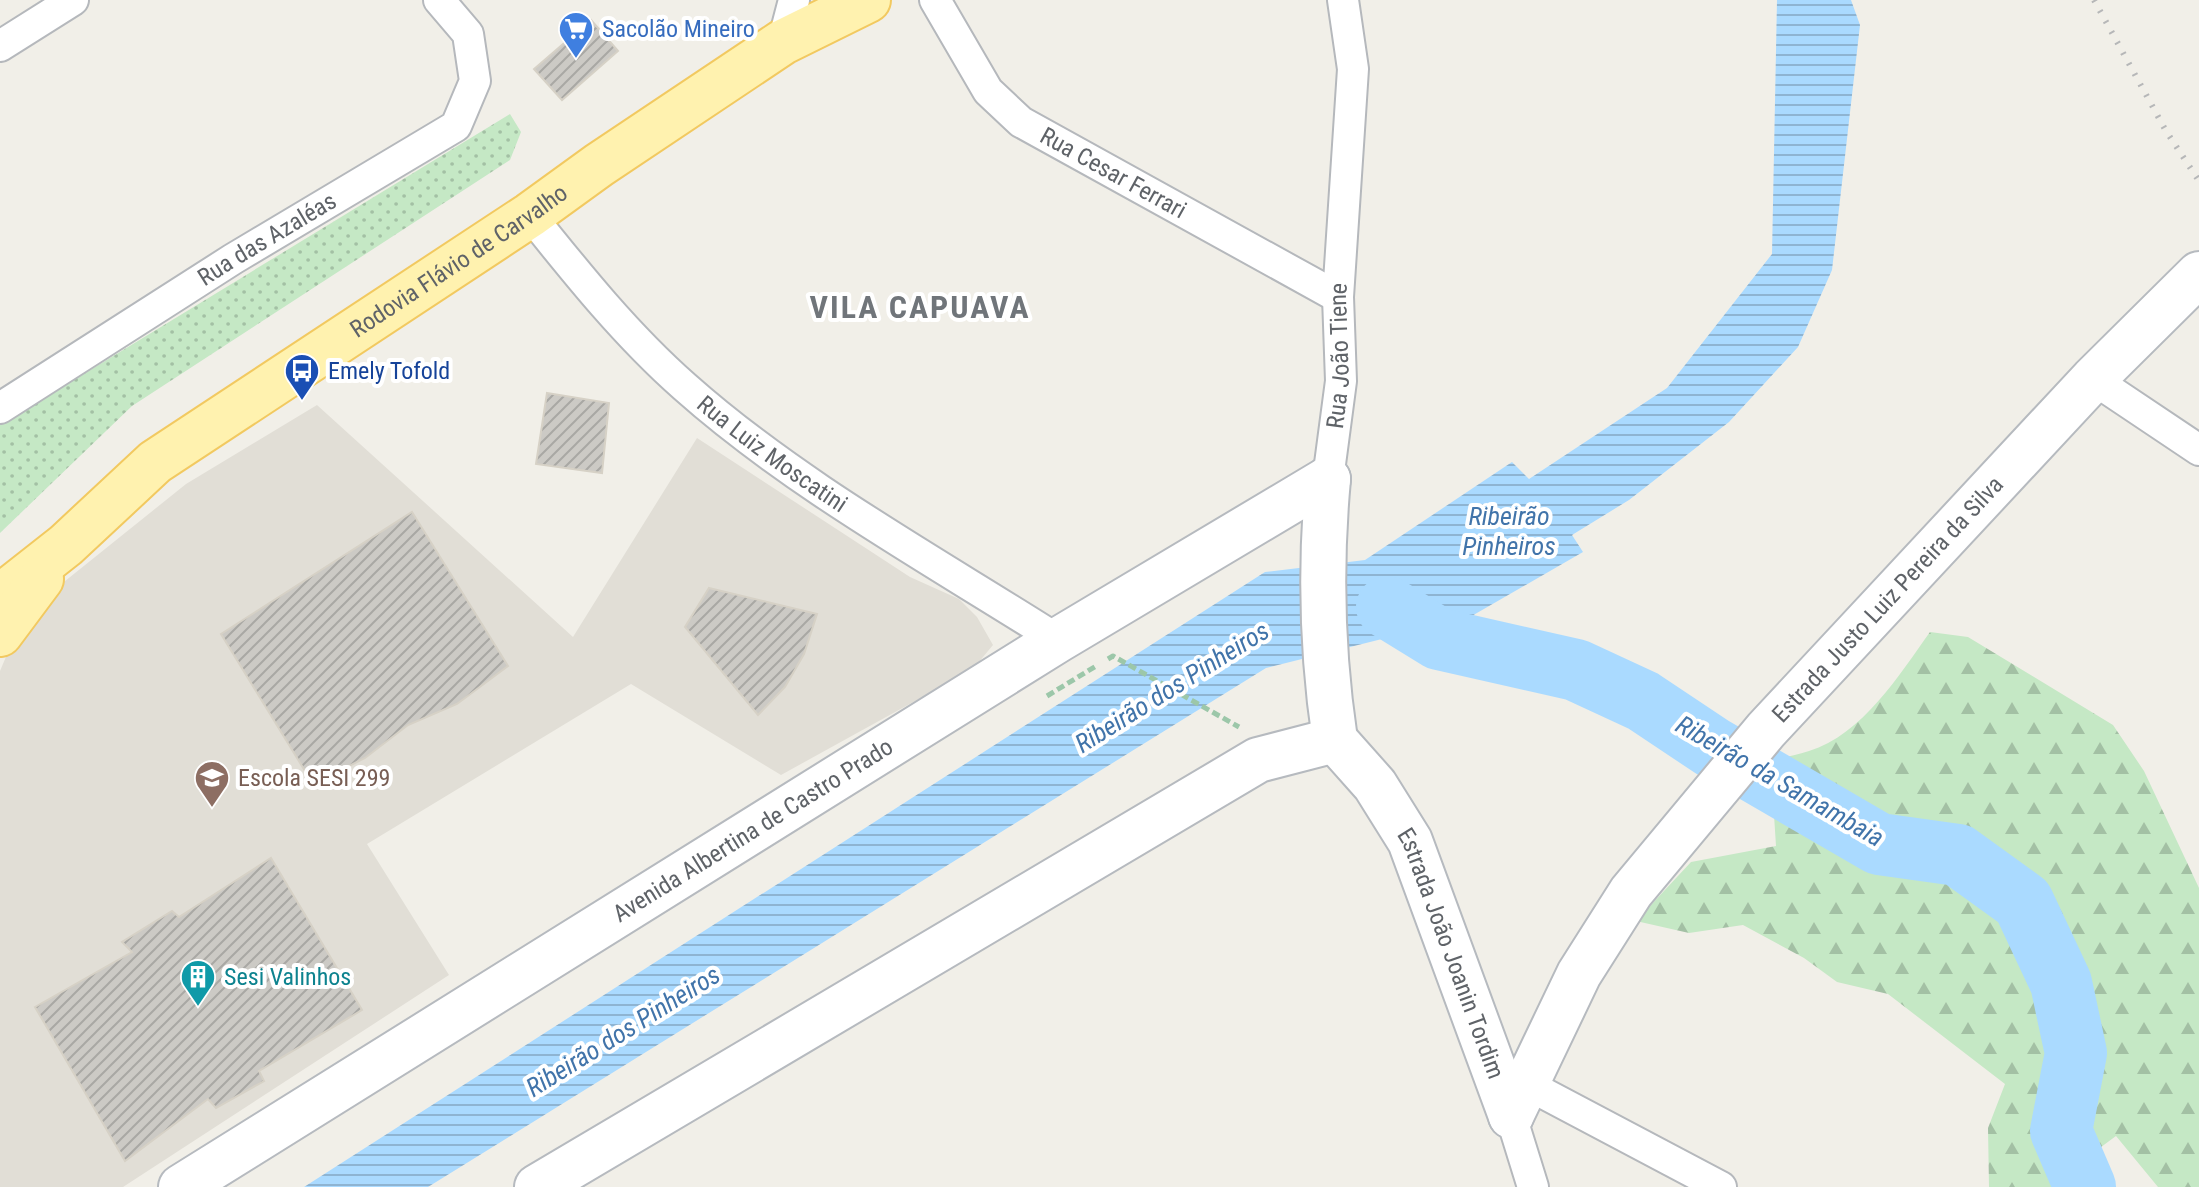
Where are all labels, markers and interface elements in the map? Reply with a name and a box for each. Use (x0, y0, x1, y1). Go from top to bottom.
supermarket icon: Sacolão Mineiro (557, 10, 595, 60)
place label: Sacolão Mineiro (602, 15, 755, 43)
street label: Rua Cesar Ferrari (1035, 121, 1191, 224)
street label: Rodovia Flávio de Carvalho (345, 179, 573, 343)
street label: Rua das Azaléas (193, 187, 341, 292)
street label: Rua João Tiene (1321, 282, 1356, 430)
district label: VILA CAPUAVA (810, 288, 1031, 326)
bus stop icon: Emely Tofold (283, 352, 321, 402)
place label: Emely Tofold (328, 357, 450, 385)
street label: Rua Luiz Moscatini (692, 390, 852, 518)
street label: Estrada Justo Luiz Pereira da Silva (1766, 470, 2009, 728)
water label: Ribeirão Pinheiros (1462, 501, 1556, 561)
water label: Ribeirão dos Pinheiros (1069, 615, 1275, 759)
water label: Ribeirão da Samambaia (1671, 709, 1889, 853)
street label: Avenida Albertina de Castro Prado (608, 733, 898, 928)
school or university icon: Escola SESI 299 (193, 759, 231, 809)
place label: Escola SESI 299 (238, 764, 390, 792)
street label: Estrada João Joanin Tordim (1391, 823, 1510, 1083)
building icon: Sesi Valinhos (179, 958, 217, 1008)
water label: Ribeirão dos Pinheiros (520, 959, 726, 1103)
place label: Sesi Valinhos (224, 963, 351, 991)

